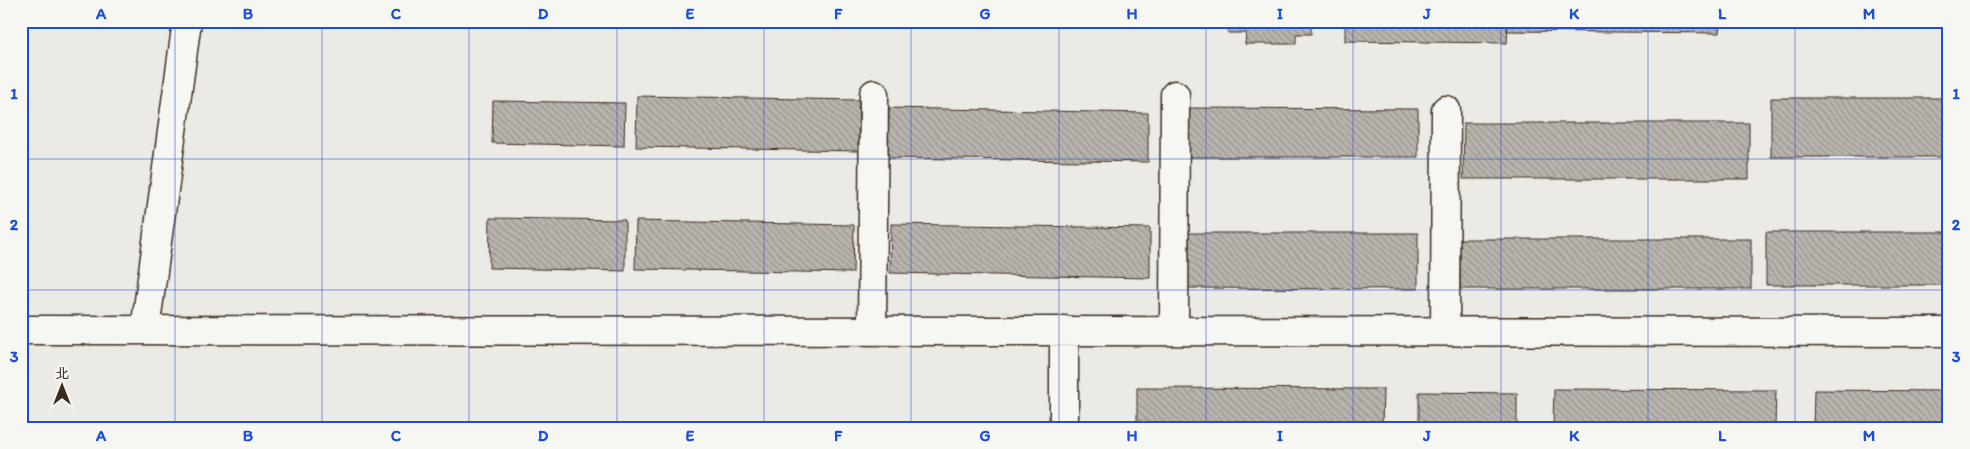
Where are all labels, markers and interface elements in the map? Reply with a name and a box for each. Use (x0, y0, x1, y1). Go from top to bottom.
text: A (95, 4, 107, 23)
text: B (243, 4, 254, 23)
text: C (391, 4, 402, 23)
text: D (538, 4, 549, 23)
text: E (686, 4, 695, 23)
text: F (834, 4, 843, 23)
text: G (979, 4, 991, 23)
text: H (1126, 4, 1138, 23)
text: I (1277, 4, 1283, 23)
text: J (1422, 4, 1431, 23)
text: K (1569, 4, 1580, 23)
text: L (1718, 4, 1727, 23)
text: M (1863, 4, 1875, 23)
text: 1 (10, 84, 18, 103)
text: 1 (1952, 84, 1960, 103)
text: 2 (10, 215, 19, 234)
text: 2 (1952, 215, 1961, 234)
text: 3 (10, 347, 19, 366)
text: 3 (1952, 347, 1961, 366)
north arrow (38, 362, 88, 412)
text: 北 (55, 365, 69, 382)
text: A (95, 426, 107, 445)
text: B (243, 426, 254, 445)
text: C (391, 426, 402, 445)
text: D (538, 426, 549, 445)
text: E (686, 426, 695, 445)
text: F (834, 426, 843, 445)
text: G (979, 426, 991, 445)
text: H (1126, 426, 1138, 445)
text: I (1277, 426, 1283, 445)
text: J (1422, 426, 1431, 445)
text: K (1569, 426, 1580, 445)
text: L (1718, 426, 1727, 445)
text: M (1863, 426, 1875, 445)

